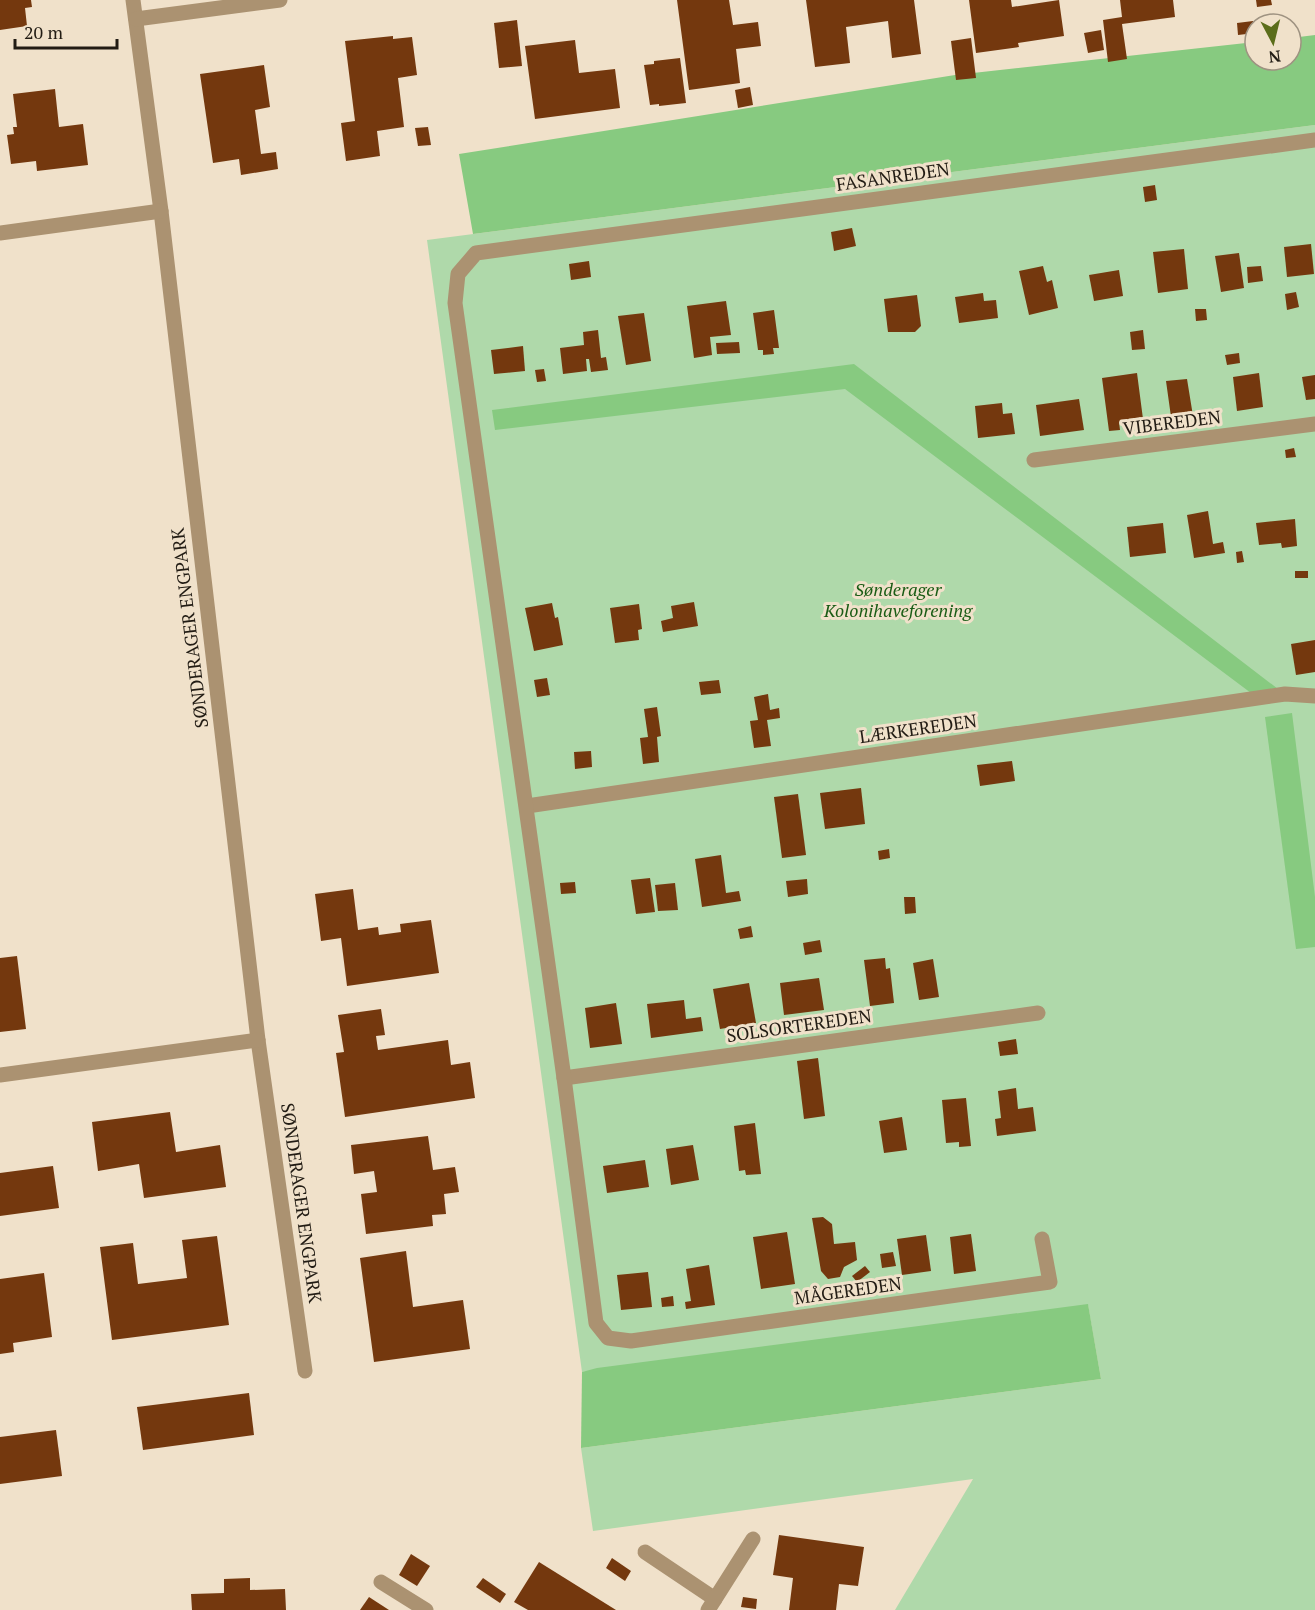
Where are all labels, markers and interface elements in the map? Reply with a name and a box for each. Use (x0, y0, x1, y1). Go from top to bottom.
scale bar (15, 12, 117, 50)
north arrow (1243, 12, 1303, 72)
text: 20 m (24, 20, 64, 44)
text: N (1267, 45, 1282, 69)
street label: FASANREDEN (835, 156, 951, 196)
street label: VIBEREDEN (1122, 404, 1222, 440)
street label: SØNDERAGER ENGPARK (165, 526, 213, 730)
park label: Sønderager Kolonihaveforening (823, 577, 973, 622)
street label: LÆRKEREDEN (858, 708, 978, 748)
street label: SOLSORTEREDEN (725, 1003, 873, 1047)
street label: SØNDERAGER ENGPARK (276, 1101, 328, 1305)
street label: MÅGEREDEN (793, 1271, 903, 1309)

